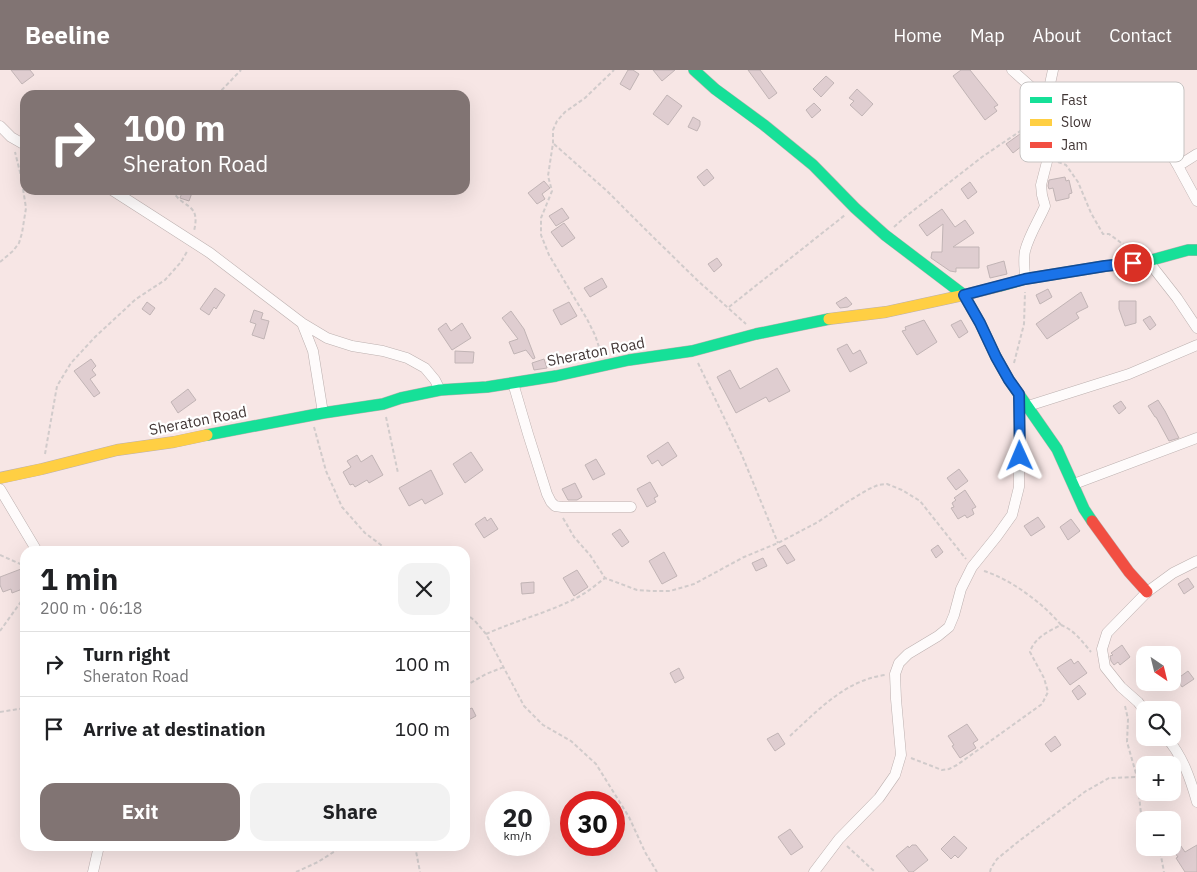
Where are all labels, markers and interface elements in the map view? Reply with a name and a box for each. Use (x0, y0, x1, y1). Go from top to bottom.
text: Beeline (25, 19, 110, 51)
text: Home (894, 24, 942, 47)
text: Map (970, 24, 1005, 47)
text: About (1033, 24, 1081, 47)
text: Contact (1109, 24, 1172, 47)
legend (1020, 82, 1184, 162)
text: Fast (1061, 91, 1087, 109)
text: 100 m (123, 105, 226, 151)
icon: right (40, 110, 105, 175)
text: Slow (1061, 113, 1092, 131)
text: Jam (1061, 136, 1088, 154)
text: Sheraton Road (123, 149, 268, 178)
pin (1112, 242, 1154, 284)
icon: arrive (1119, 249, 1147, 277)
street label: Sheraton Road (545, 333, 646, 370)
street label: Sheraton Road (147, 402, 248, 439)
position arrow (993, 429, 1045, 481)
text: 1 min (40, 559, 118, 598)
button: close (398, 563, 450, 615)
text: 200 m · 06:18 (40, 598, 142, 618)
text: Turn right (83, 642, 170, 666)
north arrow (1136, 646, 1181, 691)
map controls (1136, 646, 1181, 856)
icon: right (40, 650, 68, 678)
text: 100 m (395, 652, 450, 676)
text: Sheraton Road (83, 666, 189, 686)
button: search (1136, 701, 1181, 746)
icon: arrive (40, 715, 68, 743)
text: Arrive at destination (83, 717, 266, 741)
text: 100 m (395, 717, 450, 741)
button: + (1136, 756, 1181, 801)
button: Exit (40, 783, 240, 841)
button: Share (250, 783, 450, 841)
speed limit sign: 30 (560, 791, 625, 856)
text: 20 (502, 801, 533, 834)
button: − (1136, 811, 1181, 856)
text: km/h (503, 828, 532, 843)

